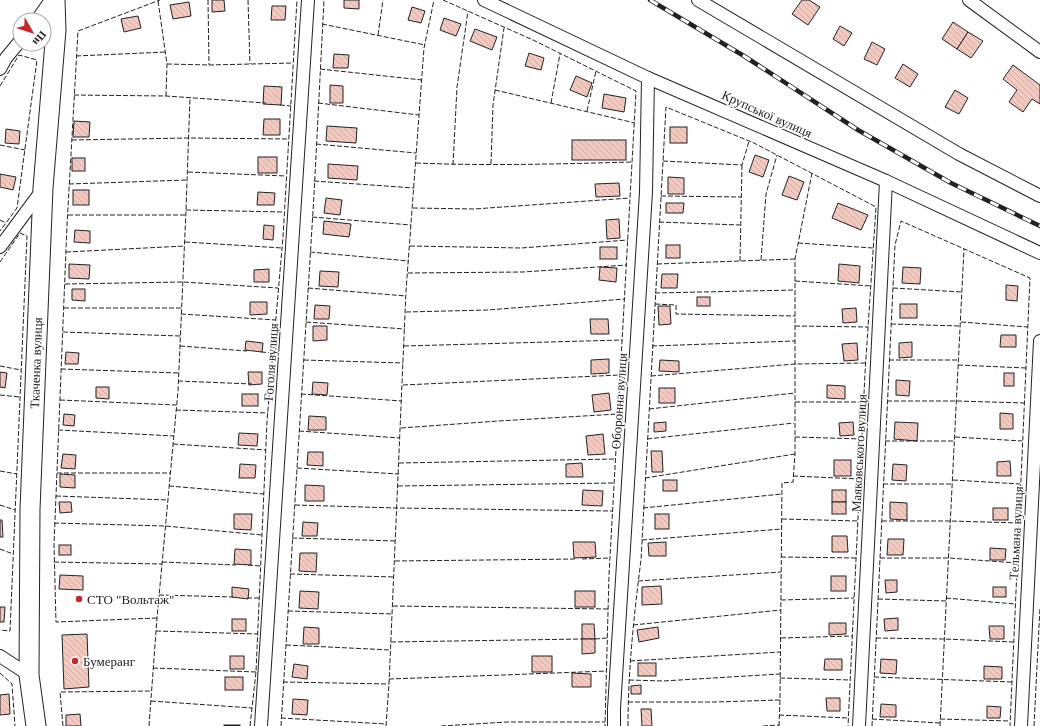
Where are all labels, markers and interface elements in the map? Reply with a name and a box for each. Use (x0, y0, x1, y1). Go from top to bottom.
north arrow (12, 12, 52, 52)
text: Пн (30, 29, 49, 48)
street label: Крупської вулиця (720, 87, 814, 141)
street label: Ткаченка вулиця (27, 317, 45, 409)
street label: Гоголя вулиця (261, 323, 281, 401)
street label: Оборонна вулиця (608, 352, 630, 450)
street label: Маяковського вулиця (848, 394, 870, 512)
street label: Тельмана вулиця (1006, 486, 1026, 580)
place label: СТО "Вольтаж" (87, 592, 174, 607)
marker: СТО "Вольтаж" (74, 594, 84, 604)
place label: Бумеранг (83, 654, 135, 669)
marker: Бумеранг (70, 656, 80, 666)

